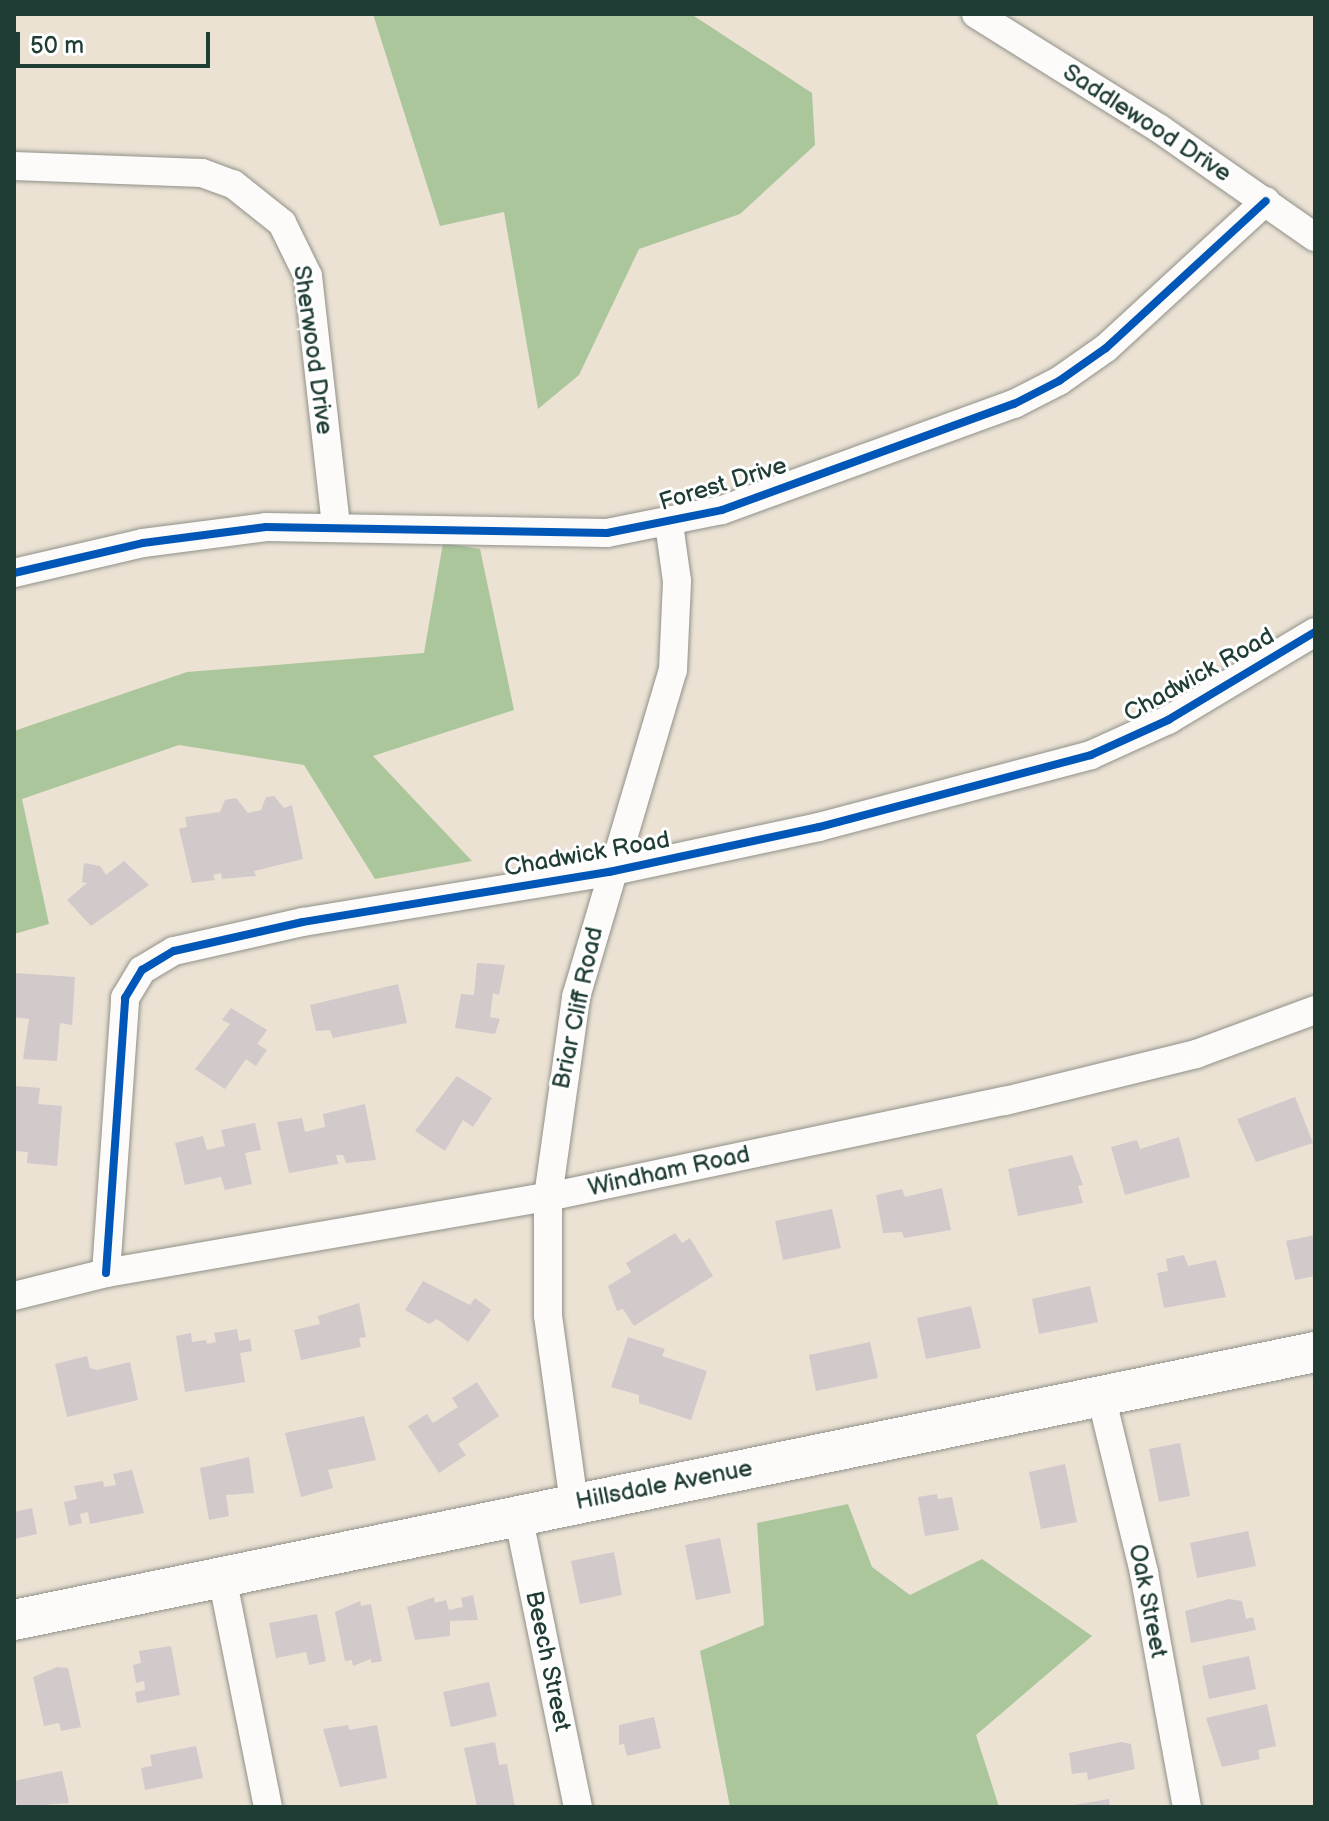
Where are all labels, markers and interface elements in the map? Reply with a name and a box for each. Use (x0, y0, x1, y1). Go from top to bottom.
scale bar (20, 16, 214, 66)
text: 50 m (30, 31, 84, 60)
street label: Saddlewood Drive (1057, 58, 1237, 188)
street label: Sherwood Drive (287, 264, 339, 436)
street label: Forest Drive (656, 451, 790, 517)
street label: Chadwick Road (1119, 622, 1279, 728)
street label: Chadwick Road (502, 825, 672, 883)
street label: Briar Cliff Road (547, 924, 609, 1092)
street label: Windham Road (585, 1140, 753, 1202)
street label: Hillsdale Avenue (573, 1454, 755, 1516)
street label: Oak Street (1123, 1541, 1173, 1661)
street label: Beech Street (519, 1588, 577, 1734)

